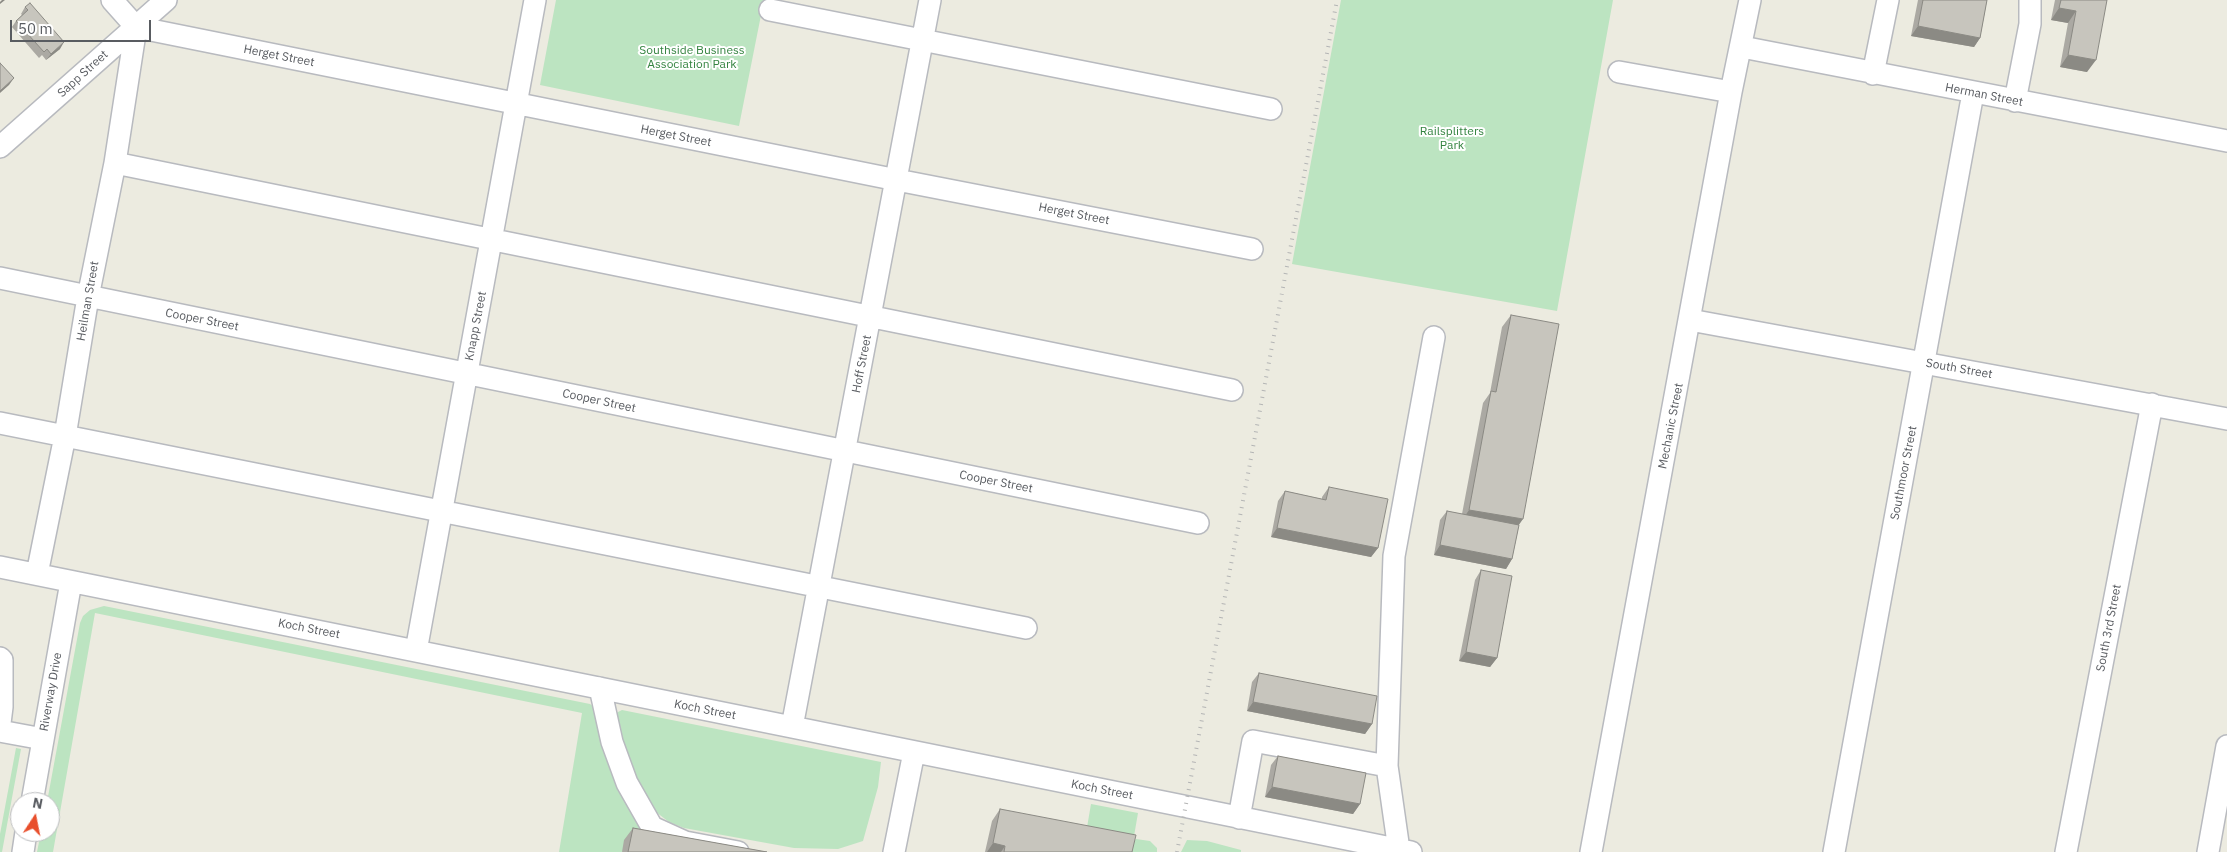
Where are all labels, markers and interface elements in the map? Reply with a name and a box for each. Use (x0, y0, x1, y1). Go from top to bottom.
scale bar (12, 10, 154, 42)
text: 50 m (18, 19, 53, 38)
street label: Herget Street (242, 42, 316, 70)
park label: Southside Business Association Park (639, 44, 745, 72)
street label: Sapp Street (55, 48, 111, 100)
street label: Herman Street (1944, 80, 2024, 110)
street label: Herget Street (639, 122, 713, 150)
park label: Railsplitters Park (1420, 125, 1484, 153)
street label: Herget Street (1037, 200, 1111, 228)
street label: Heilman Street (74, 260, 102, 342)
street label: Knapp Street (462, 290, 490, 362)
street label: Cooper Street (164, 306, 240, 334)
street label: Hoff Street (849, 334, 875, 394)
street label: South Street (1925, 356, 1993, 382)
street label: Mechanic Street (1656, 382, 1686, 470)
street label: Cooper Street (561, 386, 637, 416)
street label: Southmoor Street (1888, 425, 1920, 521)
street label: Cooper Street (958, 468, 1034, 496)
street label: South 3rd Street (2093, 583, 2125, 673)
street label: Koch Street (277, 616, 341, 642)
street label: Riverway Drive (37, 652, 65, 732)
street label: Koch Street (673, 697, 737, 723)
street label: Koch Street (1070, 777, 1134, 803)
north arrow (10, 792, 60, 842)
text: N (31, 793, 44, 813)

